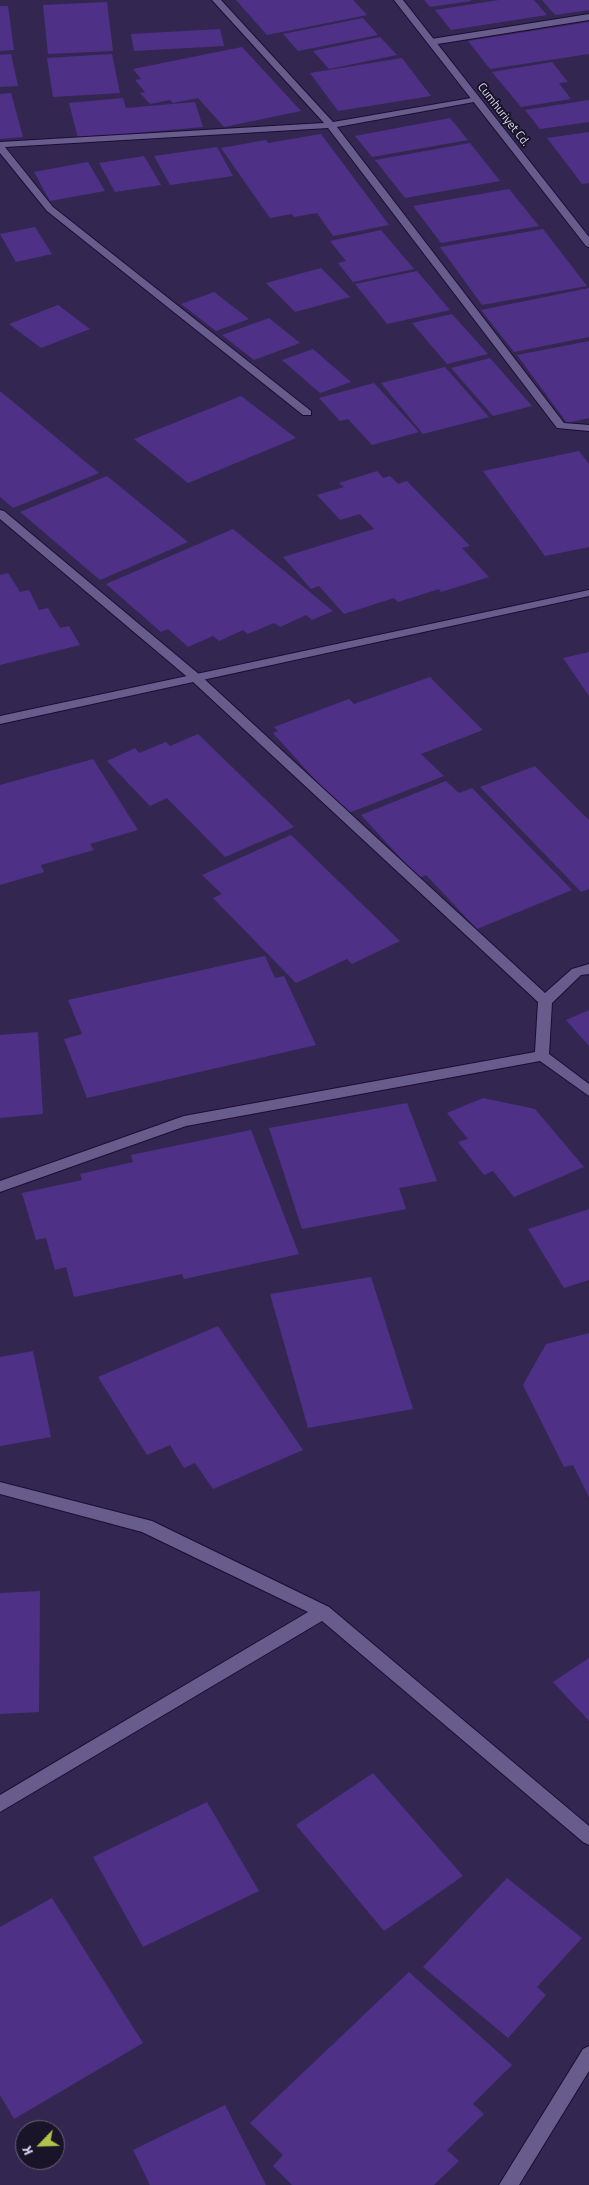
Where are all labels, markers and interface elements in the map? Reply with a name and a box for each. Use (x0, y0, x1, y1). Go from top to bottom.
street label: Cumhuriyet Cd. (474, 81, 532, 149)
north arrow (15, 2120, 65, 2170)
text: K (15, 2143, 38, 2159)

